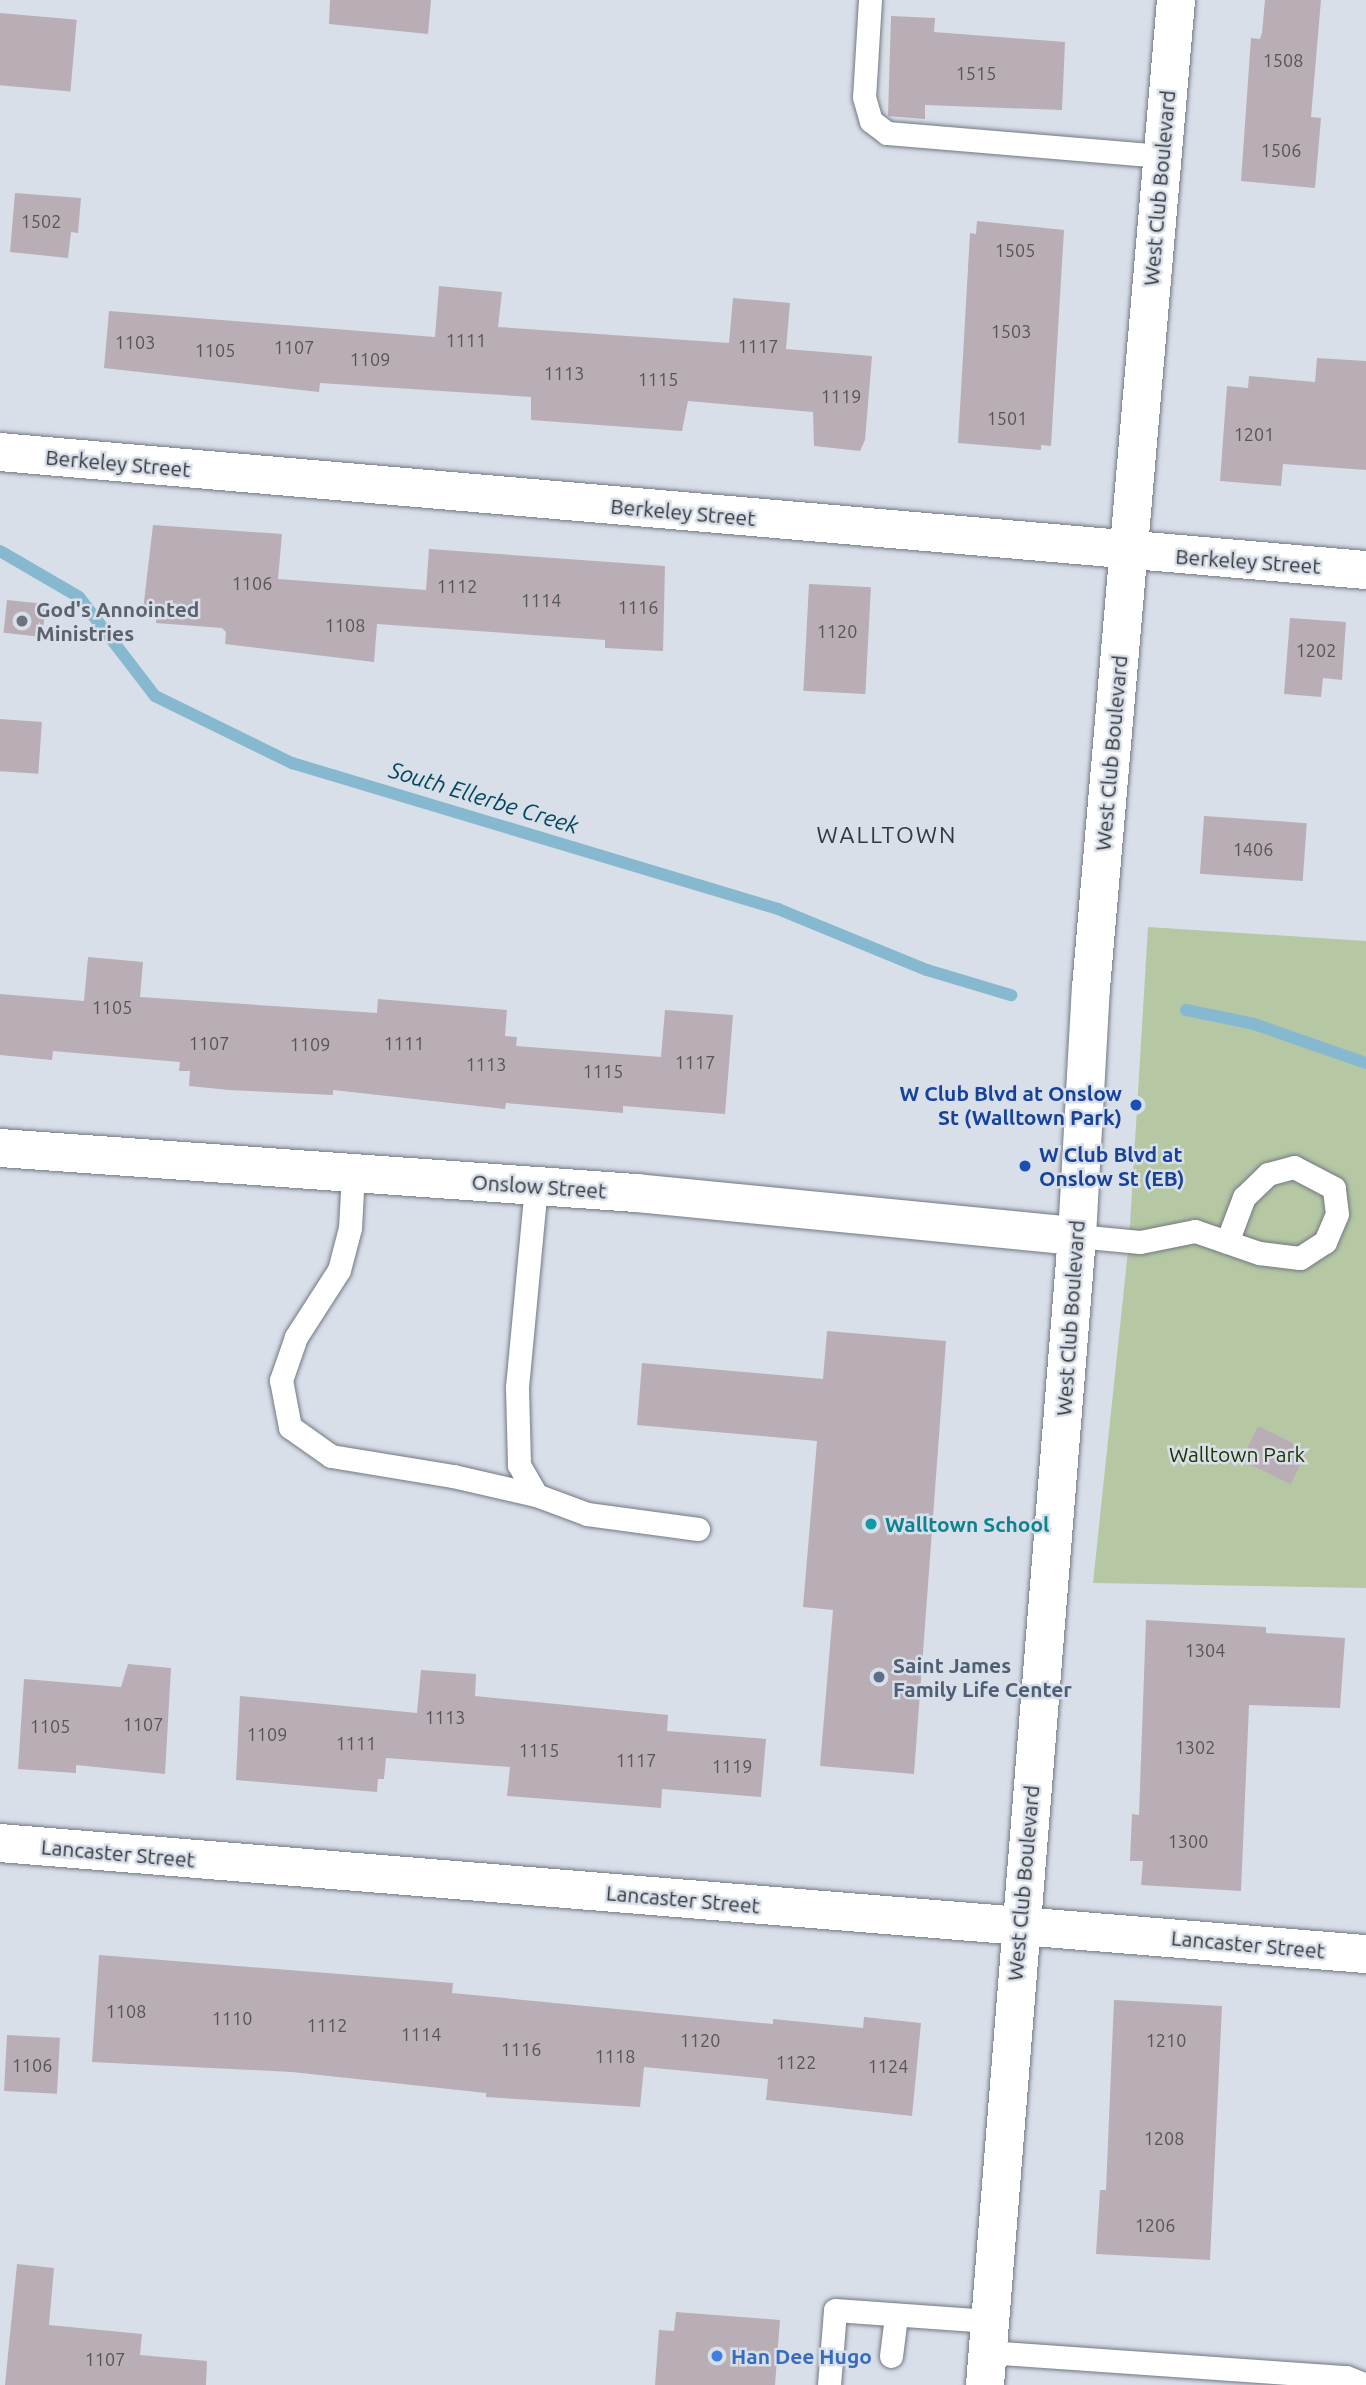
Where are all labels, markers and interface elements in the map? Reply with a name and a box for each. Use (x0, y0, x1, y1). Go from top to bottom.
house number: 1508 (1263, 49, 1303, 71)
house number: 1515 (956, 62, 996, 84)
street label: West Club Boulevard (1138, 89, 1180, 287)
house number: 1506 (1261, 139, 1301, 161)
house number: 1502 (21, 210, 61, 232)
house number: 1505 (995, 239, 1035, 261)
house number: 1503 (991, 320, 1031, 342)
house number: 1111 (446, 329, 486, 351)
house number: 1103 (115, 331, 155, 353)
house number: 1117 (738, 335, 778, 357)
house number: 1107 (274, 336, 314, 358)
house number: 1105 (195, 339, 235, 361)
house number: 1109 (350, 348, 390, 370)
house number: 1113 (544, 362, 584, 384)
house number: 1115 (638, 368, 678, 390)
house number: 1119 (821, 385, 861, 407)
house number: 1501 (987, 407, 1027, 429)
house number: 1201 (1234, 423, 1274, 445)
street label: Berkeley Street (44, 444, 192, 482)
street label: Berkeley Street (609, 493, 757, 531)
street label: Berkeley Street (1175, 543, 1321, 579)
house number: 1106 (232, 572, 272, 594)
house number: 1112 (437, 575, 477, 597)
house number: 1114 (521, 589, 561, 611)
place label: God's Annointed Ministries (36, 596, 199, 646)
house number: 1116 (618, 596, 658, 618)
marker: God's Annointed Ministries (14, 613, 30, 629)
house number: 1108 (325, 614, 365, 636)
house number: 1120 (817, 620, 857, 642)
house number: 1202 (1296, 639, 1336, 661)
street label: West Club Boulevard (1090, 654, 1132, 852)
water label: South Ellerbe Creek (386, 756, 582, 840)
district label: WALLTOWN (818, 821, 956, 849)
house number: 1406 (1233, 838, 1273, 860)
house number: 1105 (92, 996, 132, 1018)
house number: 1107 (189, 1032, 229, 1054)
house number: 1111 (384, 1032, 424, 1054)
house number: 1109 (290, 1033, 330, 1055)
house number: 1117 (675, 1051, 715, 1073)
house number: 1113 (466, 1053, 506, 1075)
house number: 1115 (583, 1060, 623, 1082)
place label: W Club Blvd at Onslow St (Walltown Park) (900, 1080, 1122, 1130)
marker: W Club Blvd at Onslow St (Walltown Park) (1128, 1097, 1144, 1113)
place label: W Club Blvd at Onslow St (EB) (1039, 1141, 1185, 1191)
marker: W Club Blvd at Onslow St (EB) (1017, 1158, 1033, 1174)
street label: Onslow Street (471, 1169, 607, 1203)
street label: West Club Boulevard (1051, 1219, 1089, 1417)
park label: Walltown Park (1169, 1441, 1305, 1467)
place label: Walltown School (885, 1511, 1049, 1537)
marker: Walltown School (863, 1516, 879, 1532)
house number: 1304 (1185, 1639, 1225, 1661)
place label: Saint James Family Life Center (893, 1652, 1072, 1702)
marker: Saint James Family Life Center (871, 1669, 887, 1685)
house number: 1113 (425, 1706, 465, 1728)
house number: 1107 (123, 1713, 163, 1735)
house number: 1105 (30, 1715, 70, 1737)
house number: 1109 (247, 1723, 287, 1745)
house number: 1111 (336, 1732, 376, 1754)
house number: 1302 (1175, 1736, 1215, 1758)
house number: 1115 (519, 1739, 559, 1761)
house number: 1117 (616, 1749, 656, 1771)
house number: 1119 (712, 1755, 752, 1777)
street label: West Club Boulevard (1002, 1784, 1044, 1982)
house number: 1300 (1168, 1830, 1208, 1852)
street label: Lancaster Street (40, 1834, 196, 1872)
street label: Lancaster Street (605, 1880, 761, 1918)
street label: Lancaster Street (1170, 1925, 1326, 1963)
house number: 1108 (106, 2000, 146, 2022)
house number: 1110 (212, 2007, 252, 2029)
house number: 1112 (307, 2014, 347, 2036)
house number: 1114 (401, 2023, 441, 2045)
house number: 1120 (680, 2029, 720, 2051)
house number: 1210 (1146, 2029, 1186, 2051)
house number: 1116 (501, 2038, 541, 2060)
house number: 1118 (595, 2045, 635, 2067)
house number: 1122 (776, 2051, 816, 2073)
house number: 1106 (12, 2054, 52, 2076)
house number: 1124 (868, 2055, 908, 2077)
house number: 1208 (1144, 2127, 1184, 2149)
house number: 1206 (1135, 2214, 1175, 2236)
place label: Han Dee Hugo (731, 2343, 872, 2369)
house number: 1107 (85, 2348, 125, 2370)
marker: Han Dee Hugo (709, 2348, 725, 2364)

